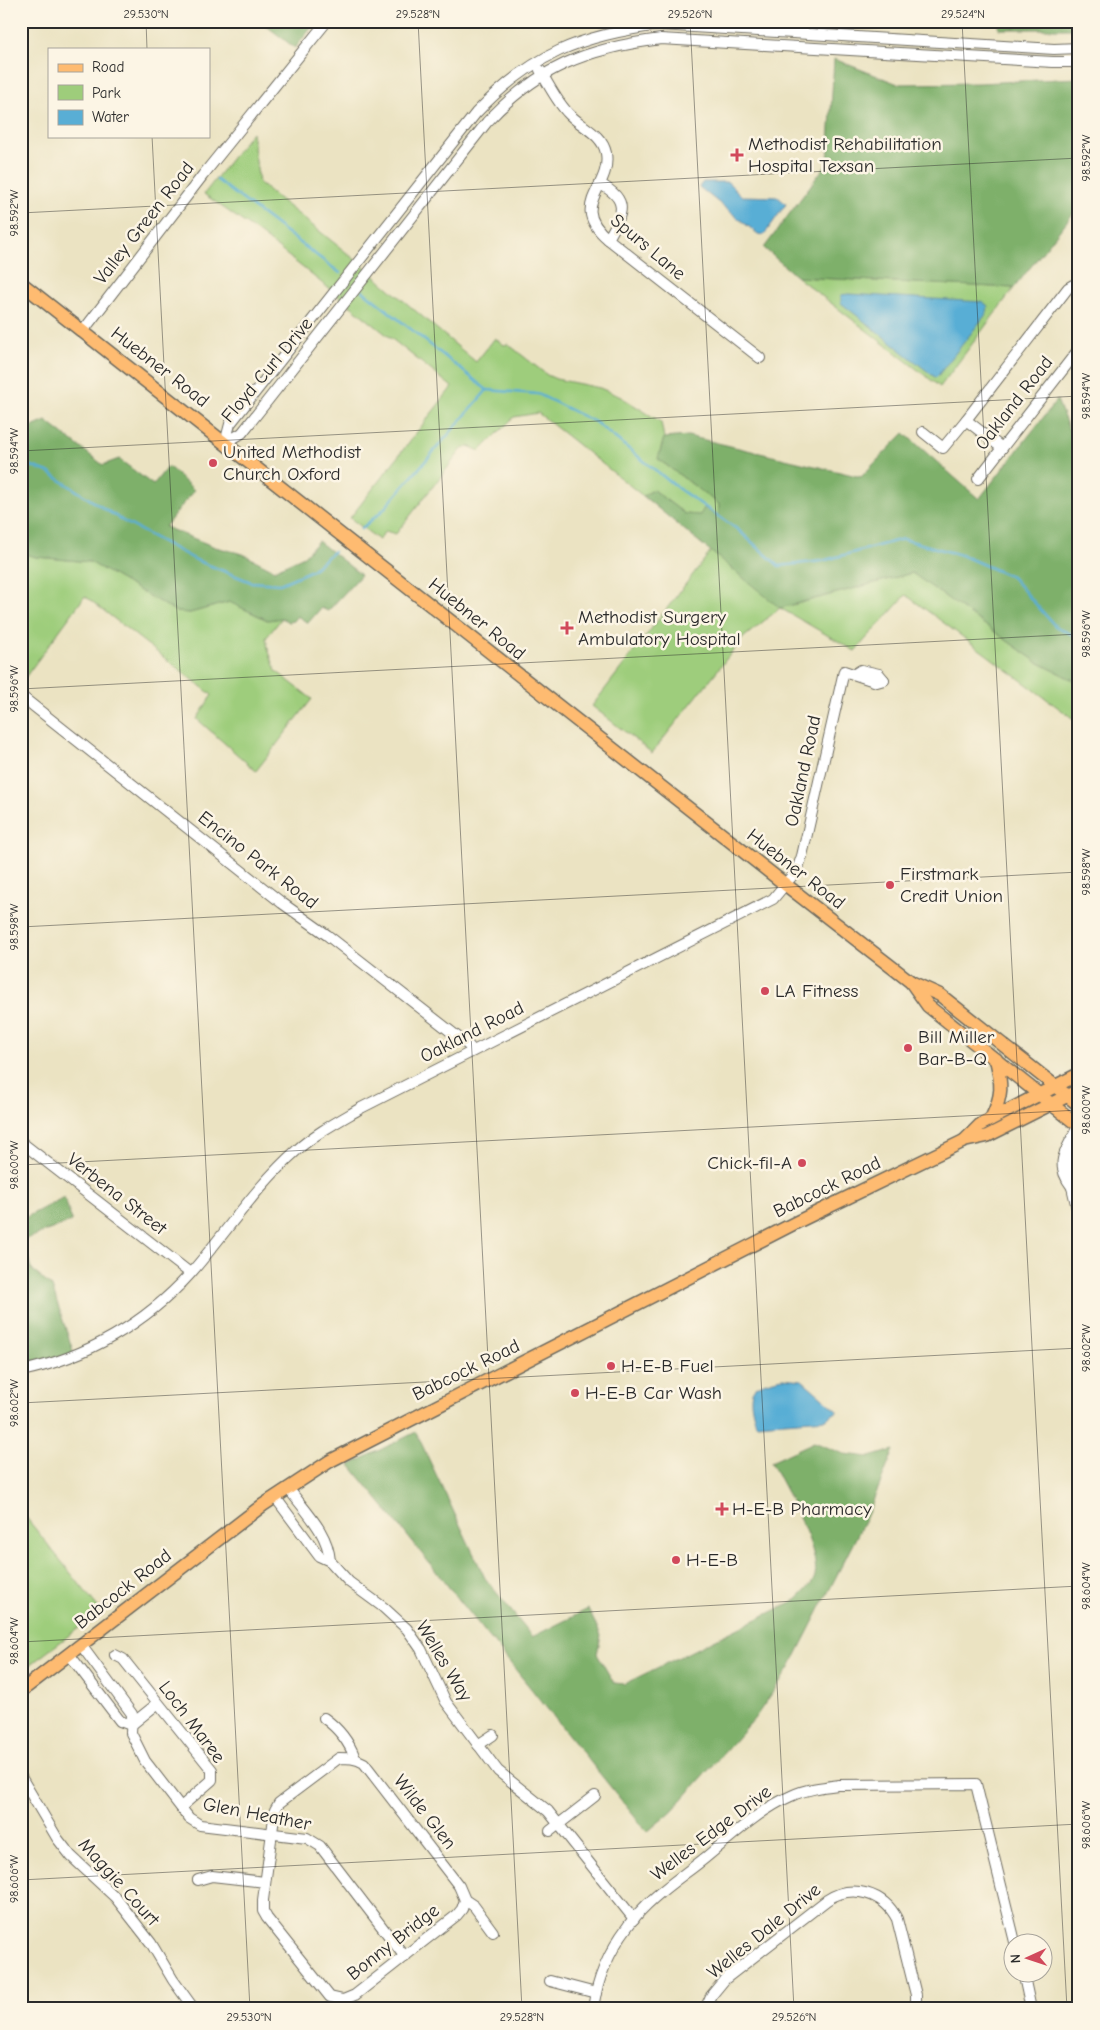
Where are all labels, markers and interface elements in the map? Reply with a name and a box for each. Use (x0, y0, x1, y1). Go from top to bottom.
text: 29.530°N (123, 7, 169, 21)
text: 29.528°N (396, 7, 440, 21)
text: 29.526°N (668, 7, 712, 21)
text: 29.524°N (941, 7, 985, 21)
legend (48, 48, 210, 138)
text: Road (92, 58, 124, 76)
text: Park (92, 84, 121, 102)
text: Water (92, 108, 129, 126)
place label: Methodist Rehabilitation Hospital Texsan (748, 133, 942, 177)
text: 98.592°W (1079, 134, 1093, 181)
marker: Methodist Rehabilitation Hospital Texsan (730, 148, 744, 162)
street label: Valley Green Road (89, 157, 199, 289)
text: 98.592°W (7, 189, 21, 236)
street label: Spurs Lane (606, 209, 690, 285)
street label: Floyd Curl Drive (217, 313, 317, 427)
street label: Huebner Road (107, 322, 213, 412)
street label: Oakland Road (971, 352, 1057, 454)
text: 98.594°W (1079, 372, 1093, 419)
text: 98.594°W (7, 427, 21, 474)
place label: United Methodist Church Oxford (223, 441, 361, 485)
marker: United Methodist Church Oxford (207, 457, 219, 469)
street label: Huebner Road (424, 573, 530, 665)
place label: Methodist Surgery Ambulatory Hospital (578, 606, 741, 650)
text: 98.596°W (1079, 610, 1093, 658)
marker: Methodist Surgery Ambulatory Hospital (560, 621, 574, 635)
text: 98.596°W (7, 665, 21, 713)
street label: Oakland Road (780, 713, 826, 829)
street label: Encino Park Road (194, 806, 322, 914)
street label: Huebner Road (743, 824, 849, 914)
text: 98.598°W (1079, 848, 1093, 895)
place label: Firstmark Credit Union (900, 863, 1003, 907)
marker: Firstmark Credit Union (884, 879, 896, 891)
text: 98.598°W (7, 903, 21, 950)
place label: LA Fitness (775, 980, 859, 1002)
marker: LA Fitness (759, 985, 771, 997)
street label: Oakland Road (417, 997, 527, 1067)
place label: Bill Miller Bar-B-Q (918, 1026, 995, 1070)
marker: Bill Miller Bar-B-Q (902, 1042, 914, 1054)
text: 98.600°W (1079, 1085, 1093, 1134)
text: 98.600°W (7, 1140, 21, 1189)
street label: Verbena Street (63, 1148, 172, 1240)
place label: Chick-fil-A (707, 1152, 792, 1174)
street label: Babcock Road (770, 1152, 884, 1222)
marker: Chick-fil-A (796, 1157, 808, 1169)
text: 98.602°W (1079, 1323, 1093, 1372)
street label: Babcock Road (409, 1335, 523, 1405)
place label: H-E-B Fuel (621, 1355, 714, 1377)
marker: H-E-B Fuel (605, 1360, 617, 1372)
text: 98.602°W (7, 1378, 21, 1427)
place label: H-E-B Car Wash (585, 1382, 722, 1404)
marker: H-E-B Car Wash (569, 1387, 581, 1399)
place label: H-E-B Pharmacy (732, 1498, 872, 1520)
marker: H-E-B Pharmacy (716, 1503, 728, 1515)
street label: Babcock Road (70, 1544, 176, 1634)
place label: H-E-B (686, 1549, 738, 1571)
marker: H-E-B (670, 1554, 682, 1566)
text: 98.604°W (1079, 1562, 1093, 1610)
text: 98.604°W (7, 1617, 21, 1665)
street label: Welles Way (411, 1617, 477, 1706)
street label: Loch Maree (154, 1677, 230, 1767)
street label: Wilde Glen (389, 1770, 461, 1854)
street label: Welles Edge Drive (646, 1781, 776, 1885)
street label: Glen Heather (201, 1793, 313, 1835)
text: 98.606°W (1079, 1800, 1093, 1849)
street label: Maggie Court (74, 1834, 165, 1931)
text: 98.606°W (7, 1854, 21, 1903)
street label: Welles Dale Drive (703, 1879, 825, 1983)
street label: Bonny Bridge (342, 1899, 444, 1985)
north arrow (1002, 1932, 1052, 1982)
text: N (1007, 1954, 1024, 1964)
text: 29.530°N (226, 2010, 272, 2024)
text: 29.528°N (500, 2010, 544, 2024)
text: 29.526°N (772, 2010, 816, 2024)

